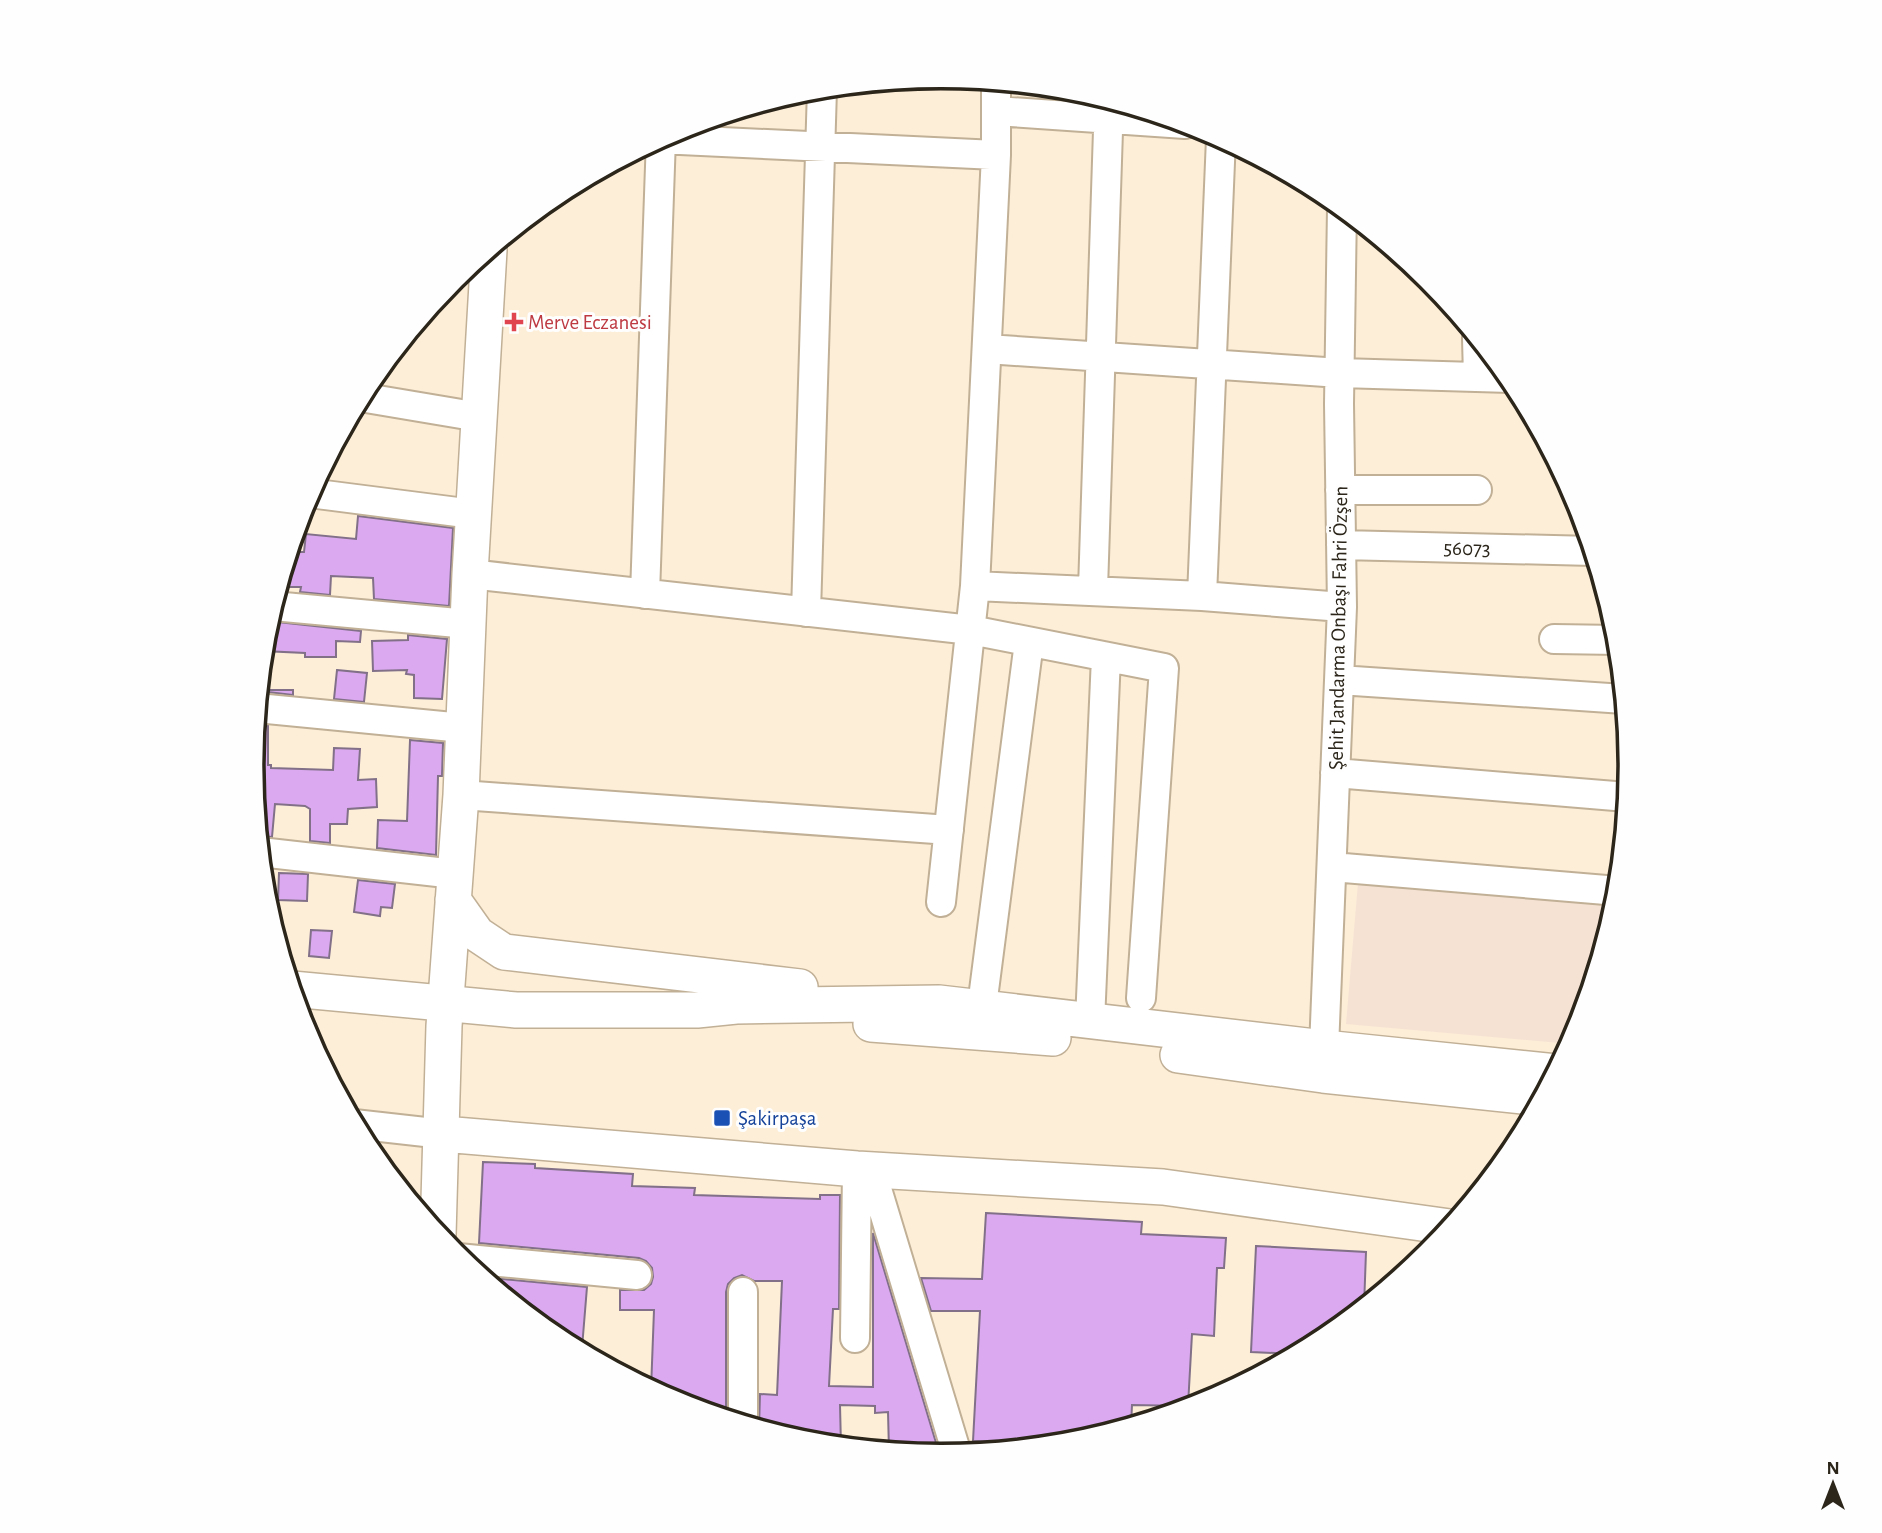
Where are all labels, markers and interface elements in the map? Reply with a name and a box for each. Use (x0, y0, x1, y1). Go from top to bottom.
place label: Merve Eczanesi (528, 312, 652, 333)
marker: Merve Eczanesi (506, 314, 522, 330)
street label: Şehit Jandarma Onbaşı Fahri Özşen (1325, 486, 1351, 770)
street label: 56073 (1443, 538, 1491, 559)
marker: Şakirpaşa (712, 1108, 732, 1128)
place label: Şakirpaşa (738, 1108, 817, 1129)
north arrow (1798, 1449, 1868, 1519)
text: N (1826, 1459, 1840, 1478)

